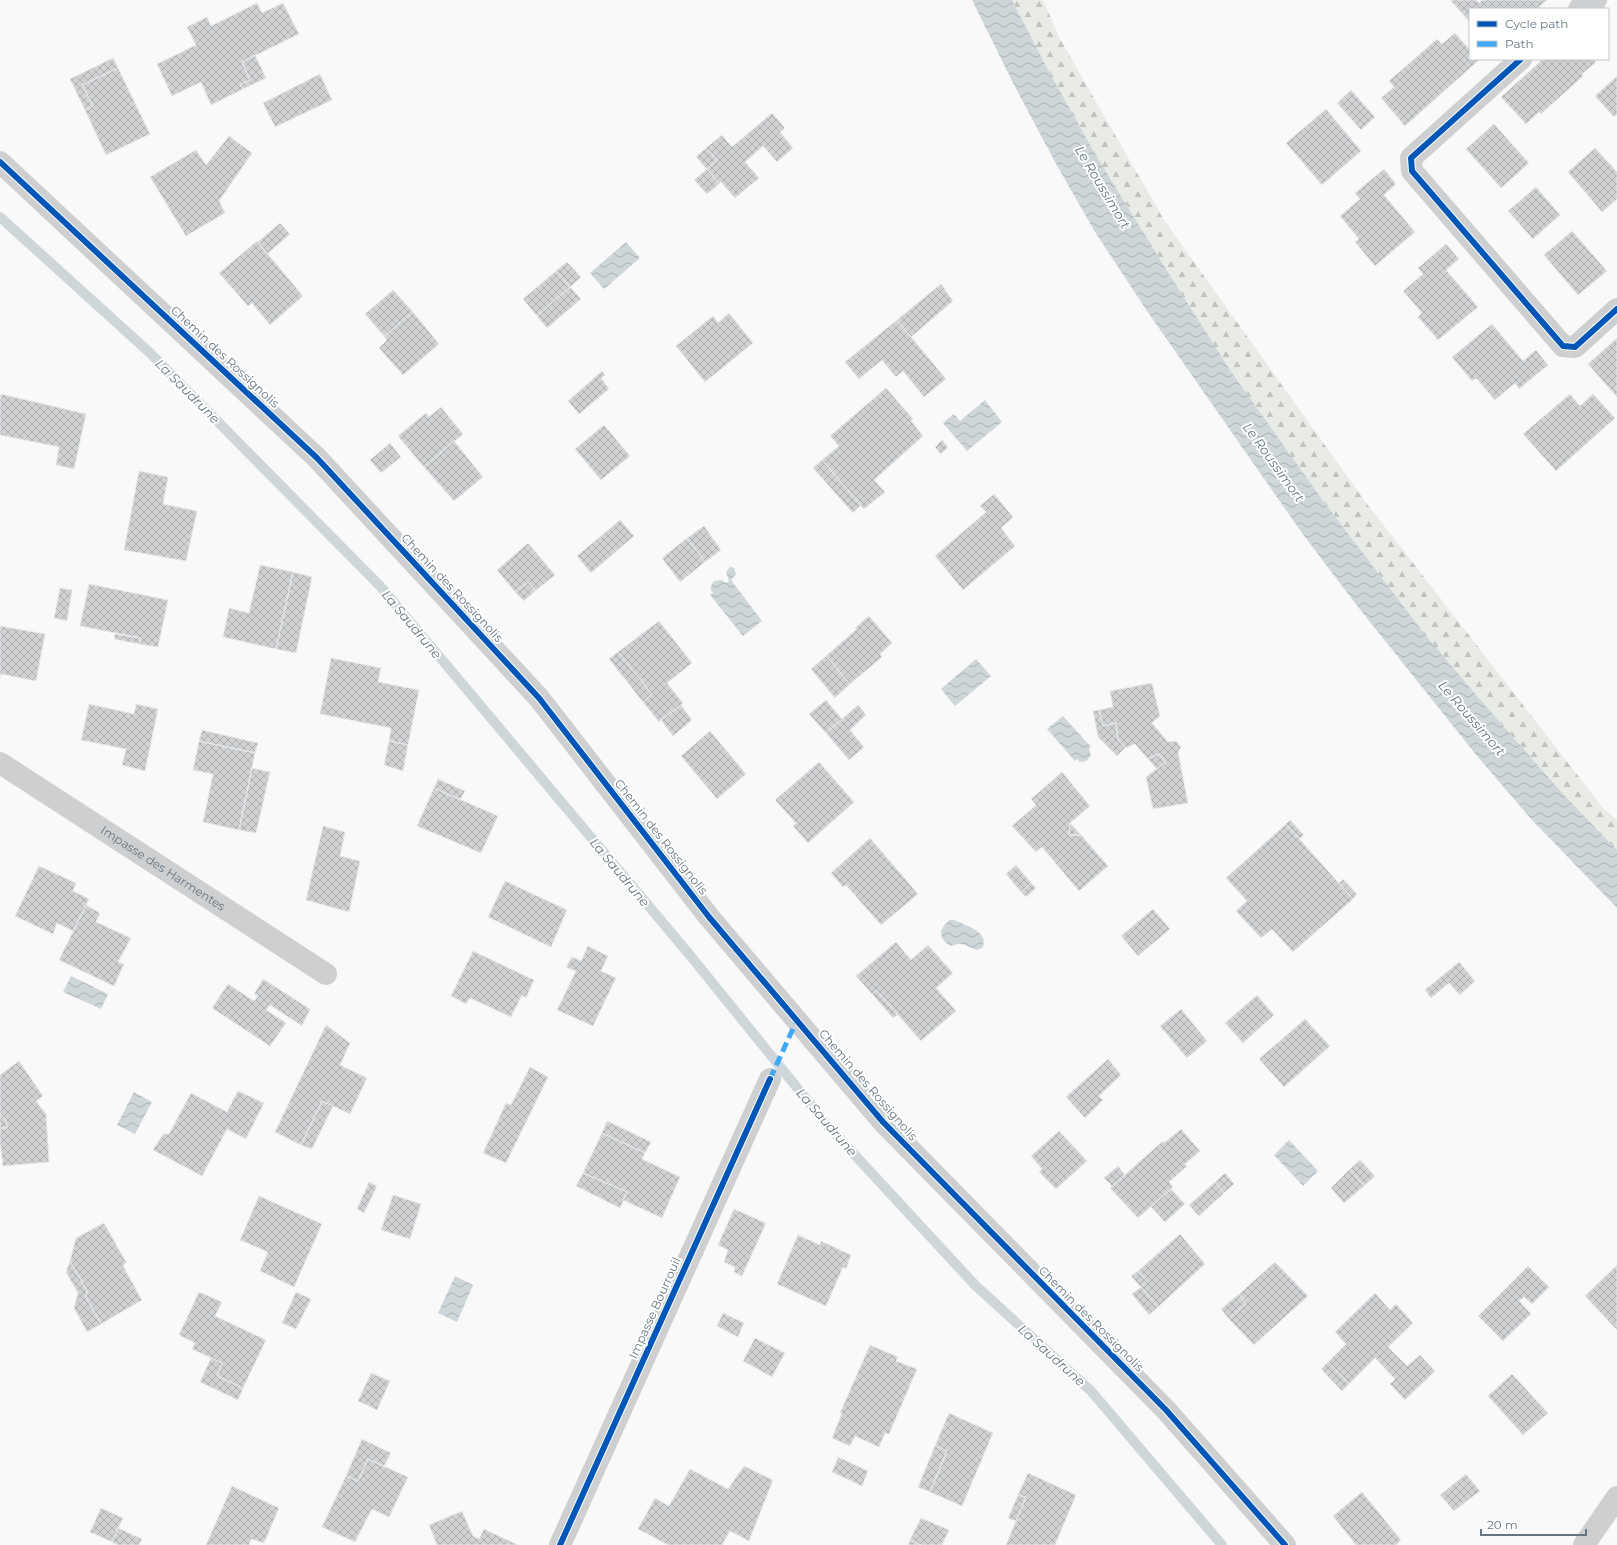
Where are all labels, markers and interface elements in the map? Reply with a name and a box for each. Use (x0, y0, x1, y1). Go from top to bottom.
legend (1469, 8, 1609, 60)
text: Cycle path (1505, 16, 1568, 31)
text: Path (1505, 36, 1534, 51)
water label: Le Roussimort (1072, 143, 1134, 232)
street label: Chemin des Rossignolis (168, 302, 283, 411)
water label: La Saudrune (152, 355, 224, 427)
water label: Le Roussimort (1240, 419, 1308, 505)
street label: Chemin des Rossignolis (398, 530, 507, 645)
water label: La Saudrune (379, 586, 445, 662)
water label: Le Roussimort (1435, 677, 1509, 759)
street label: Chemin des Rossignolis (612, 776, 711, 898)
street label: Impasse des Harmentes (98, 822, 228, 914)
water label: La Saudrune (587, 834, 653, 910)
street label: Chemin des Rossignolis (816, 1026, 921, 1144)
water label: La Saudrune (793, 1085, 861, 1159)
street label: Impasse Bourrouil (625, 1255, 684, 1361)
street label: Chemin des Rossignolis (1036, 1263, 1147, 1375)
water label: La Saudrune (1015, 1321, 1089, 1389)
scale bar (1481, 1511, 1586, 1537)
text: 20 m (1487, 1517, 1518, 1532)

